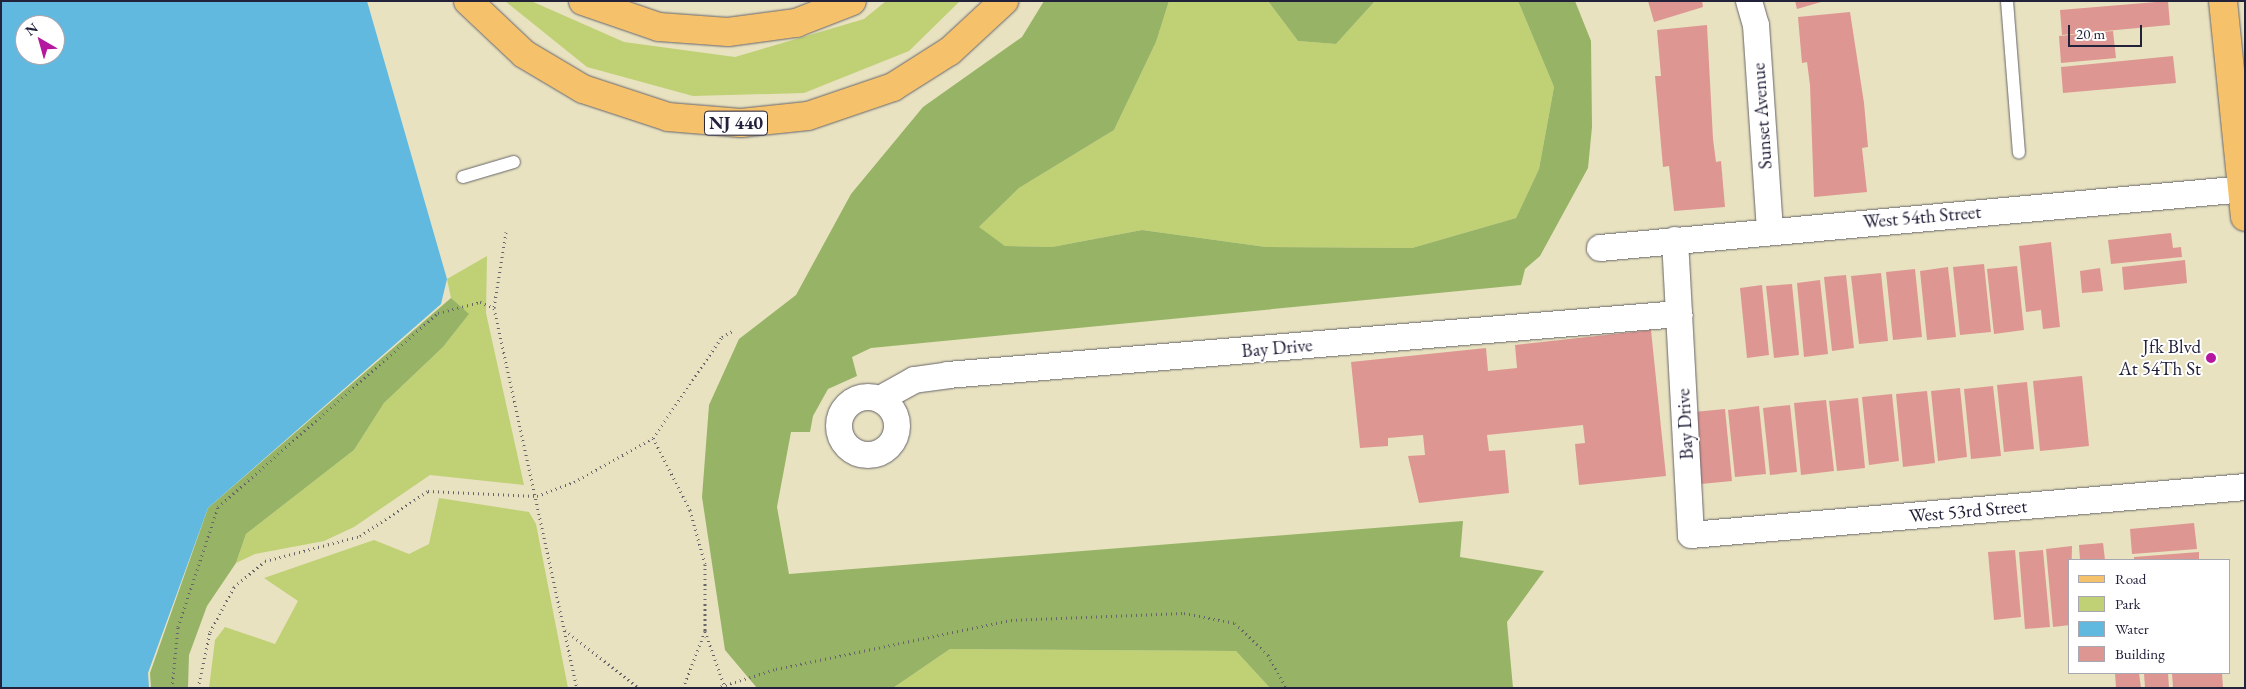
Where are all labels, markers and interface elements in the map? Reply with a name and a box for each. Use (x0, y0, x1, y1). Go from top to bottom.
north arrow (15, 15, 65, 65)
scale bar (2071, 15, 2145, 47)
text: N (21, 18, 41, 40)
text: 20 m (2076, 24, 2105, 43)
street label: Sunset Avenue (1747, 62, 1777, 170)
road number: NJ 440 (704, 108, 768, 138)
street label: West 54th Street (1862, 200, 1982, 234)
street label: Bay Drive (1241, 334, 1313, 362)
place label: Jfk Blvd At 54Th St (2119, 336, 2201, 380)
marker: Jfk Blvd At 54Th St (2205, 352, 2217, 364)
street label: Bay Drive (1672, 388, 1698, 460)
street label: West 53rd Street (1908, 494, 2028, 528)
legend (2068, 559, 2231, 674)
text: Road (2115, 569, 2146, 588)
text: Park (2115, 594, 2141, 613)
text: Water (2115, 619, 2149, 638)
text: Building (2115, 644, 2165, 663)

